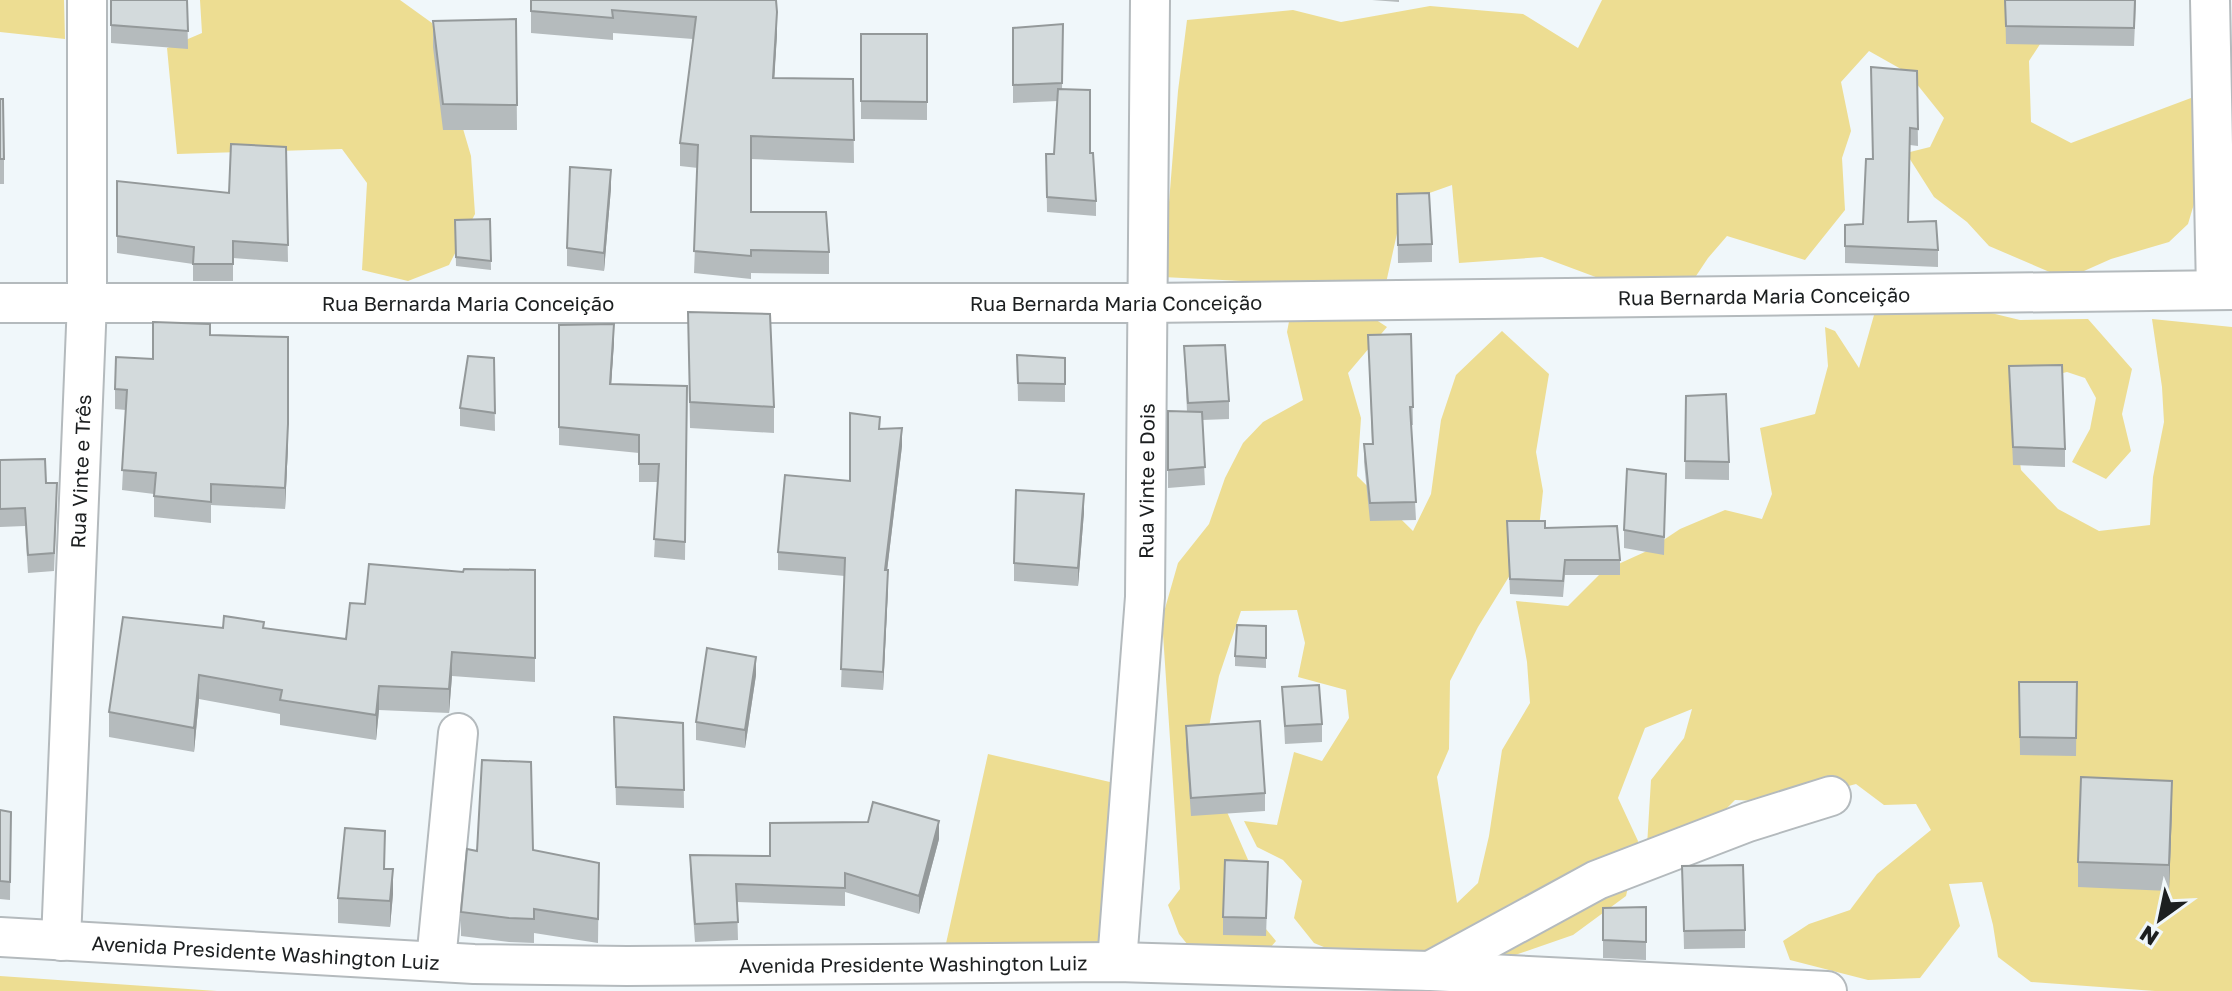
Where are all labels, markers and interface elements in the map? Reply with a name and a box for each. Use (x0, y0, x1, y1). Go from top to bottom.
street label: Rua Bernarda Maria Conceição (1618, 282, 1910, 309)
street label: Rua Bernarda Maria Conceição (970, 290, 1262, 315)
street label: Rua Bernarda Maria Conceição (322, 291, 614, 315)
street label: Rua Vinte e Três (65, 394, 95, 549)
street label: Rua Vinte e Dois (1133, 403, 1159, 559)
north arrow (2120, 879, 2200, 959)
text: N (2134, 920, 2163, 952)
street label: Avenida Presidente Washington Luiz (91, 930, 440, 974)
street label: Avenida Presidente Washington Luiz (739, 950, 1088, 977)

